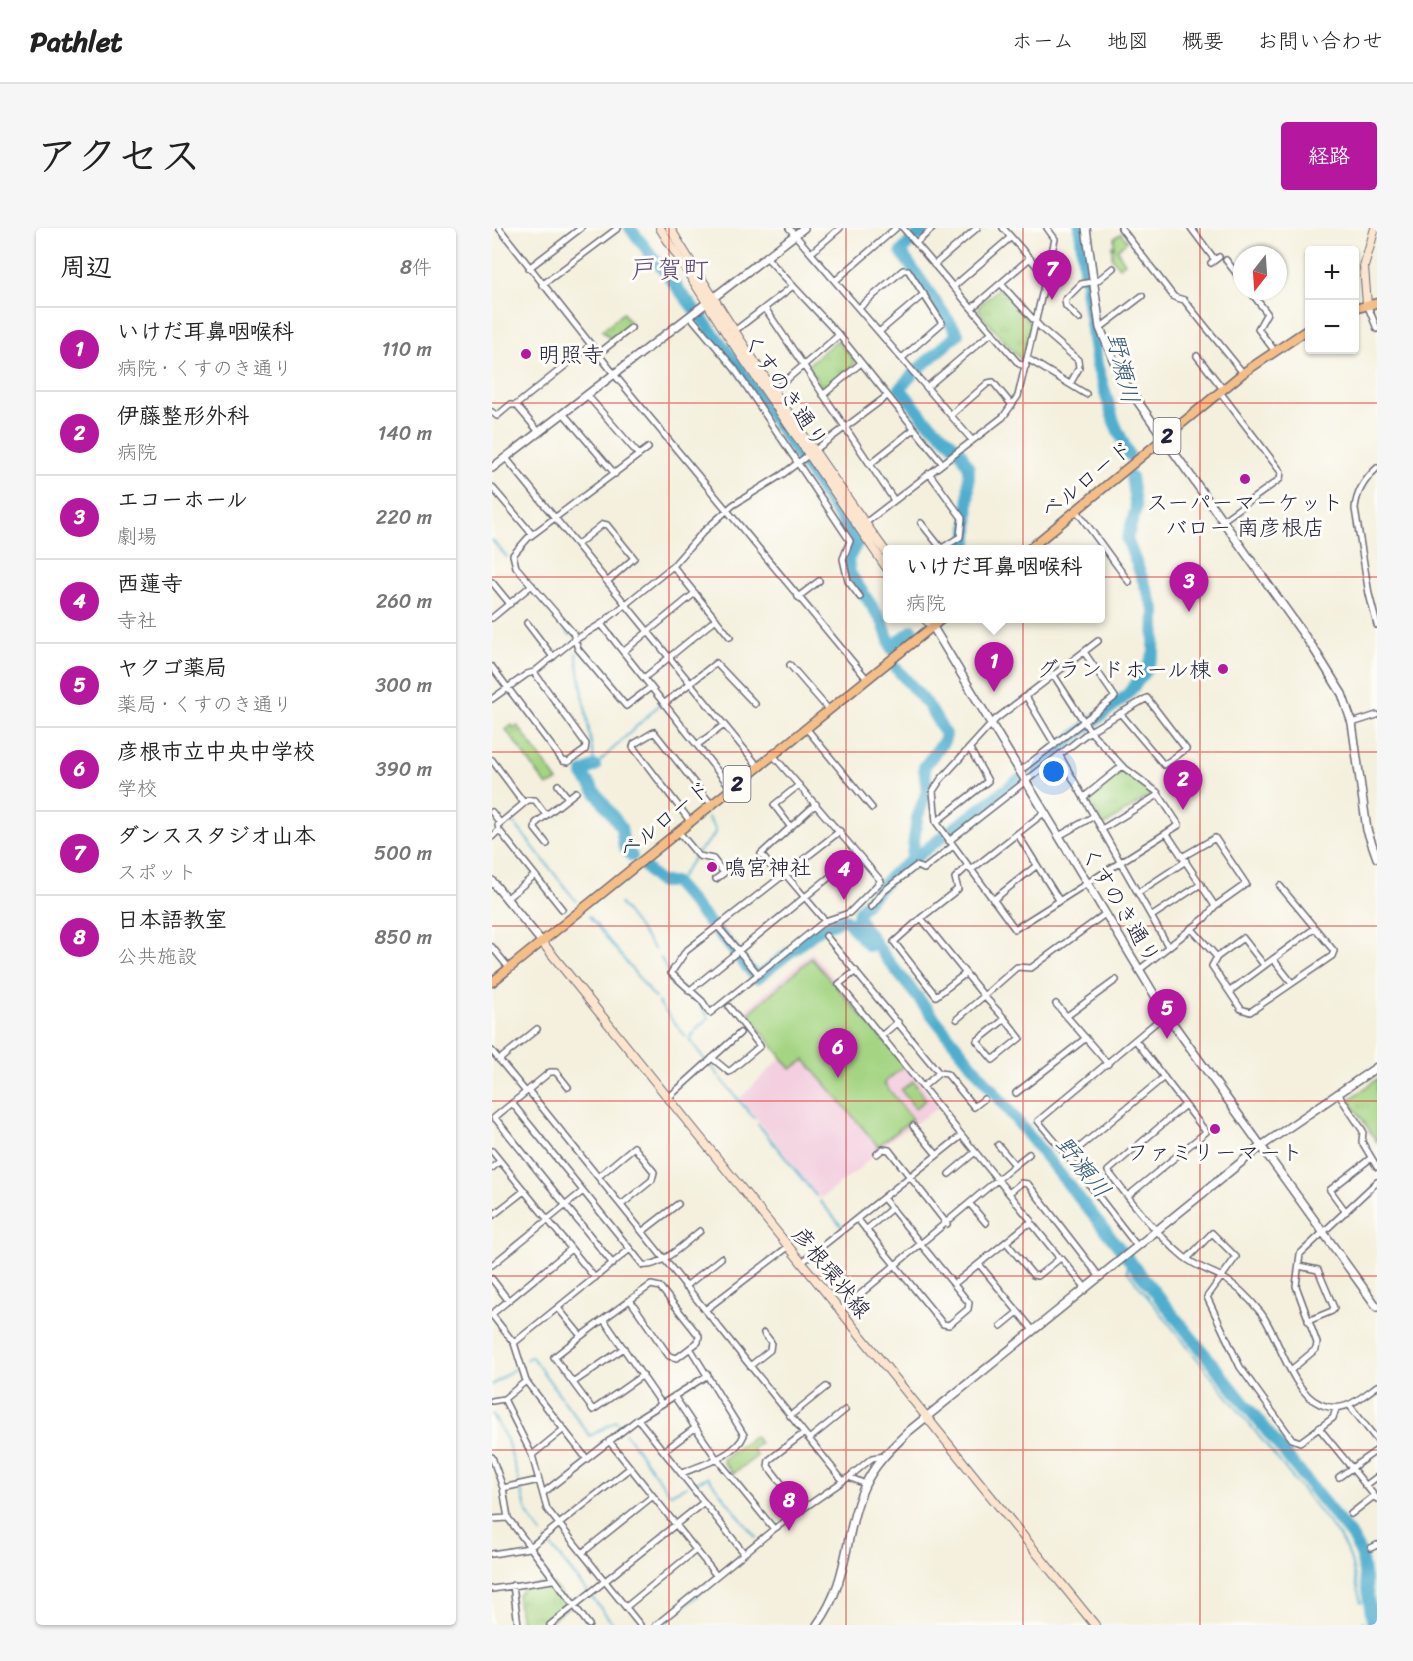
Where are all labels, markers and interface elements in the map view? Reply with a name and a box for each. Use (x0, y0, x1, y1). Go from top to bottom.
text: Pathlet (30, 17, 123, 66)
text: ホーム (1012, 22, 1074, 60)
text: 地図 (1107, 22, 1149, 60)
text: 概要 (1182, 22, 1224, 60)
text: お問い合わせ (1257, 22, 1383, 60)
text: アクセス (36, 119, 201, 193)
button: 経路 (1281, 122, 1377, 190)
text: 周辺 (60, 244, 112, 290)
district label: 戸賀町 (631, 246, 709, 292)
north arrow (1233, 246, 1287, 300)
map controls (1305, 246, 1359, 354)
button: + (1305, 246, 1359, 300)
text: 8件 (400, 250, 432, 285)
pin: 7 (1032, 250, 1072, 300)
button: − (1305, 300, 1359, 354)
text: いけだ耳鼻咽喉科 (117, 312, 294, 351)
street label: くすのき通り (733, 325, 839, 456)
water label: 野瀬川 (1094, 328, 1152, 408)
text: 1 (75, 332, 84, 367)
text: 110 m (382, 332, 432, 367)
place label: 明照寺 (538, 335, 604, 374)
marker: 明照寺 (519, 347, 533, 361)
text: 病院 · くすのき通り (117, 351, 293, 386)
text: 伊藤整形外科 (117, 396, 249, 435)
text: 2 (74, 416, 85, 451)
text: 140 m (378, 416, 432, 451)
road number: 2 (1154, 418, 1180, 454)
street label: ベルロード (1031, 430, 1141, 529)
text: 病院 (117, 435, 157, 470)
marker: スーパーマーケット バロー 南彦根店 (1238, 472, 1252, 486)
text: エコーホール (117, 480, 248, 519)
place label: スーパーマーケット バロー 南彦根店 (1146, 483, 1344, 547)
text: 3 (74, 500, 85, 535)
text: 220 m (376, 500, 432, 535)
text: 劇場 (117, 519, 157, 554)
popup (883, 545, 1105, 623)
text: いけだ耳鼻咽喉科 (906, 547, 1082, 586)
pin: 3 (1170, 562, 1208, 612)
text: 西蓮寺 (117, 564, 183, 603)
text: 4 (73, 584, 86, 619)
text: 260 m (376, 584, 432, 619)
text: 病院 (906, 586, 946, 621)
text: 寺社 (117, 603, 157, 638)
pin: 1 (974, 642, 1014, 692)
text: ヤクゴ薬局 (117, 648, 227, 687)
place label: グランドホール棟 (1036, 650, 1211, 689)
marker: グランドホール棟 (1216, 662, 1230, 676)
text: 5 (73, 668, 86, 703)
text: 300 m (375, 668, 432, 703)
text: 薬局 · くすのき通り (117, 687, 293, 722)
text: 彦根市立中央中学校 (117, 732, 315, 771)
text: 6 (74, 752, 85, 787)
text: 390 m (376, 752, 432, 787)
your location (1039, 757, 1068, 786)
pin: 2 (1164, 760, 1202, 810)
road number: 2 (724, 766, 750, 802)
street label: ベルロード (609, 770, 719, 869)
text: 学校 (117, 771, 157, 806)
text: ダンススタジオ山本 (117, 816, 315, 855)
text: 7 (74, 836, 85, 871)
text: 500 m (374, 836, 432, 871)
street label: くすのき通り (1070, 839, 1171, 972)
place label: 鳴宮神社 (724, 848, 812, 887)
pin: 4 (824, 850, 864, 900)
text: スポット (117, 855, 197, 890)
marker: 鳴宮神社 (705, 860, 719, 874)
text: 日本語教室 (117, 900, 227, 939)
text: 8 (73, 920, 86, 955)
text: 850 m (375, 920, 432, 955)
text: 公共施設 (117, 939, 197, 974)
pin: 5 (1148, 990, 1186, 1039)
pin: 6 (818, 1028, 858, 1078)
marker: ファミリーマート (1208, 1122, 1222, 1136)
water label: 野瀬川 (1044, 1126, 1122, 1208)
place label: ファミリーマート (1127, 1133, 1303, 1172)
street label: 彦根環状線 (782, 1217, 881, 1327)
pin: 8 (770, 1482, 808, 1531)

